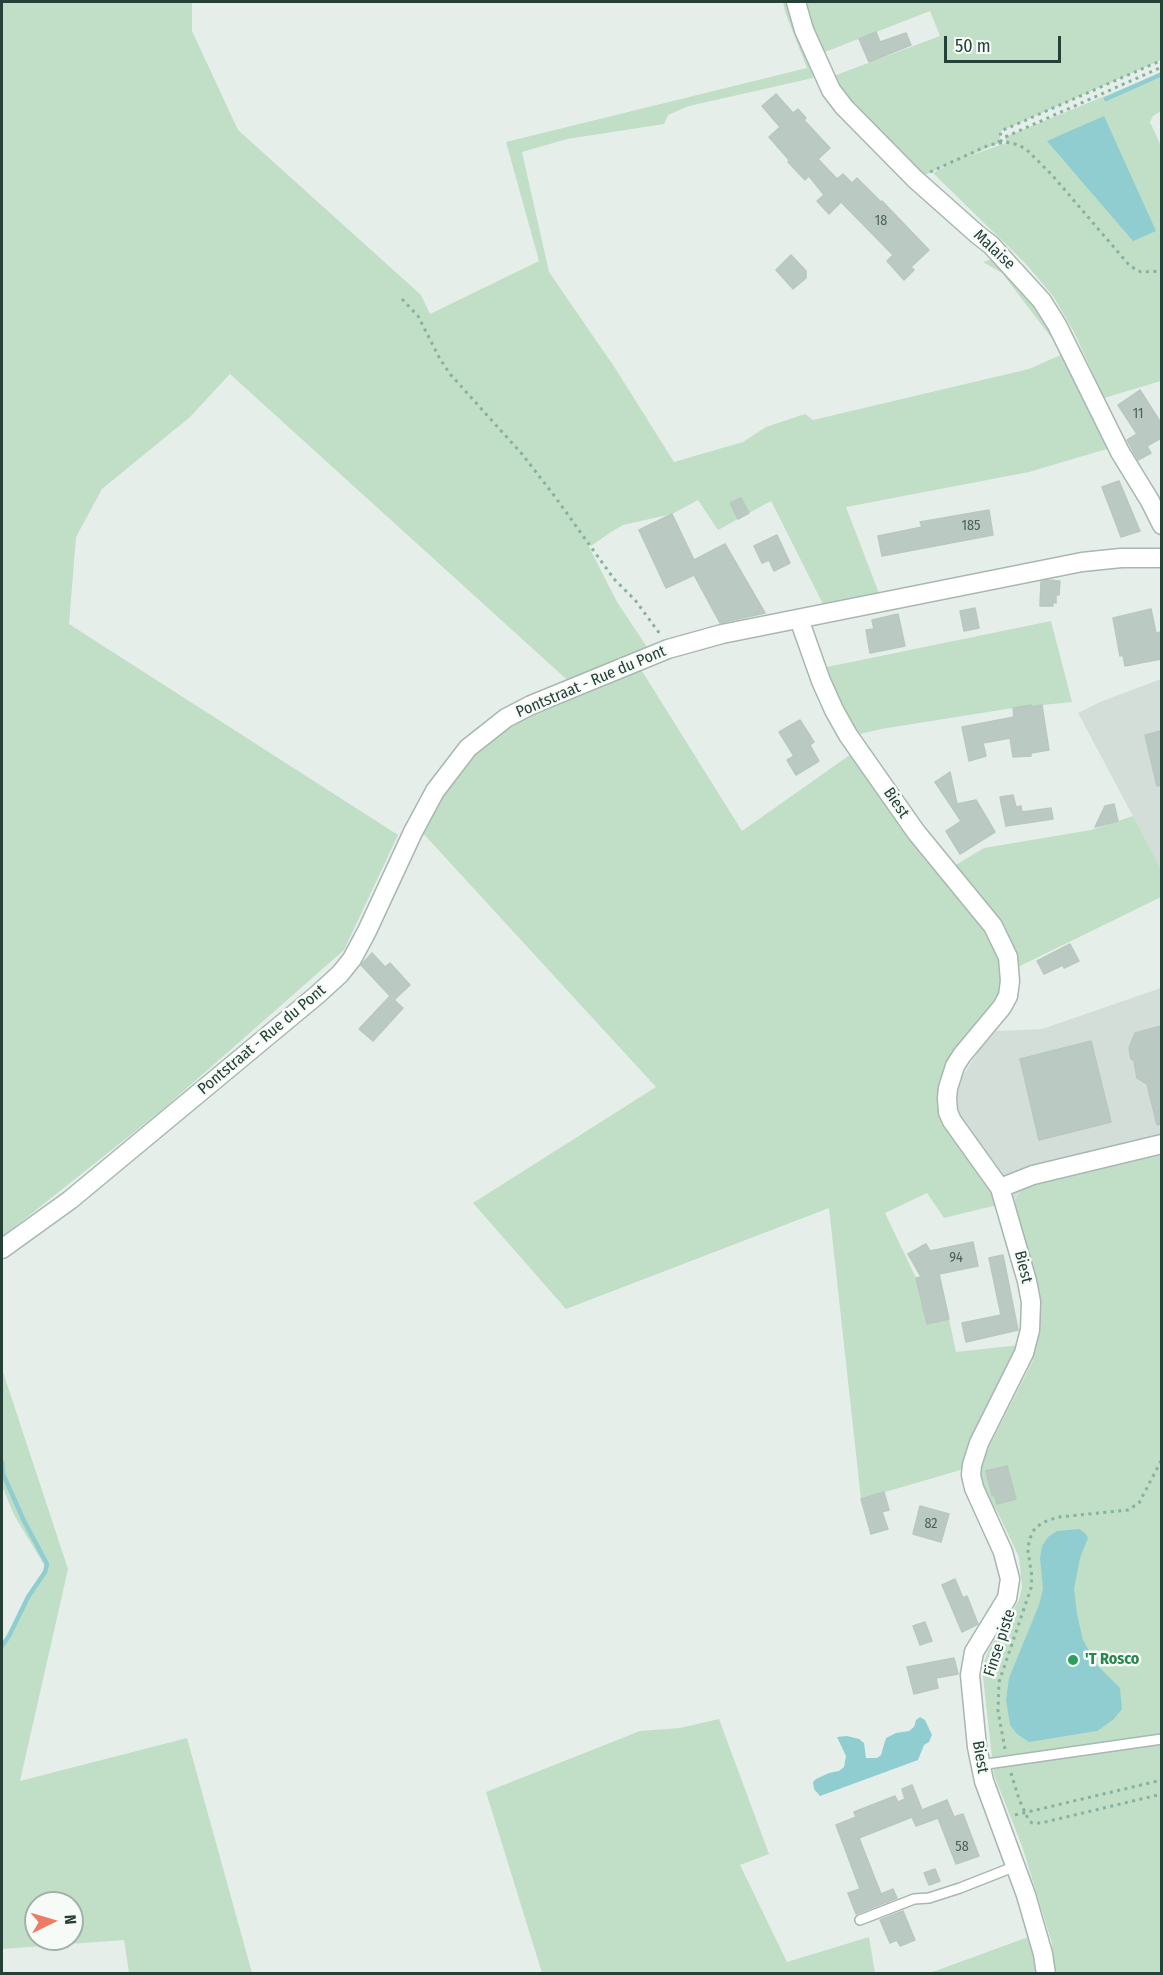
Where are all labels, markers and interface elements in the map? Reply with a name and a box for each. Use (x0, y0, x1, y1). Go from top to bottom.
scale bar (947, 24, 1064, 62)
text: 50 m (955, 35, 991, 57)
house number: 18 (875, 213, 887, 229)
street label: Malaise (969, 226, 1019, 274)
house number: 11 (1133, 406, 1143, 422)
house number: 185 (962, 518, 980, 534)
street label: Pontstraat - Rue du Pont (513, 642, 669, 722)
street label: Biest (879, 784, 913, 822)
street label: Pontstraat - Rue du Pont (194, 981, 330, 1099)
street label: Biest (1010, 1249, 1036, 1285)
house number: 94 (949, 1250, 963, 1266)
house number: 82 (924, 1516, 938, 1532)
street label: Finse piste (980, 1607, 1020, 1679)
place label: 'T Rosco (1085, 1650, 1139, 1670)
marker: 'T Rosco (1066, 1653, 1080, 1667)
street label: Biest (968, 1739, 992, 1775)
house number: 58 (955, 1839, 969, 1855)
north arrow (24, 1891, 84, 1951)
text: N (61, 1914, 80, 1925)

